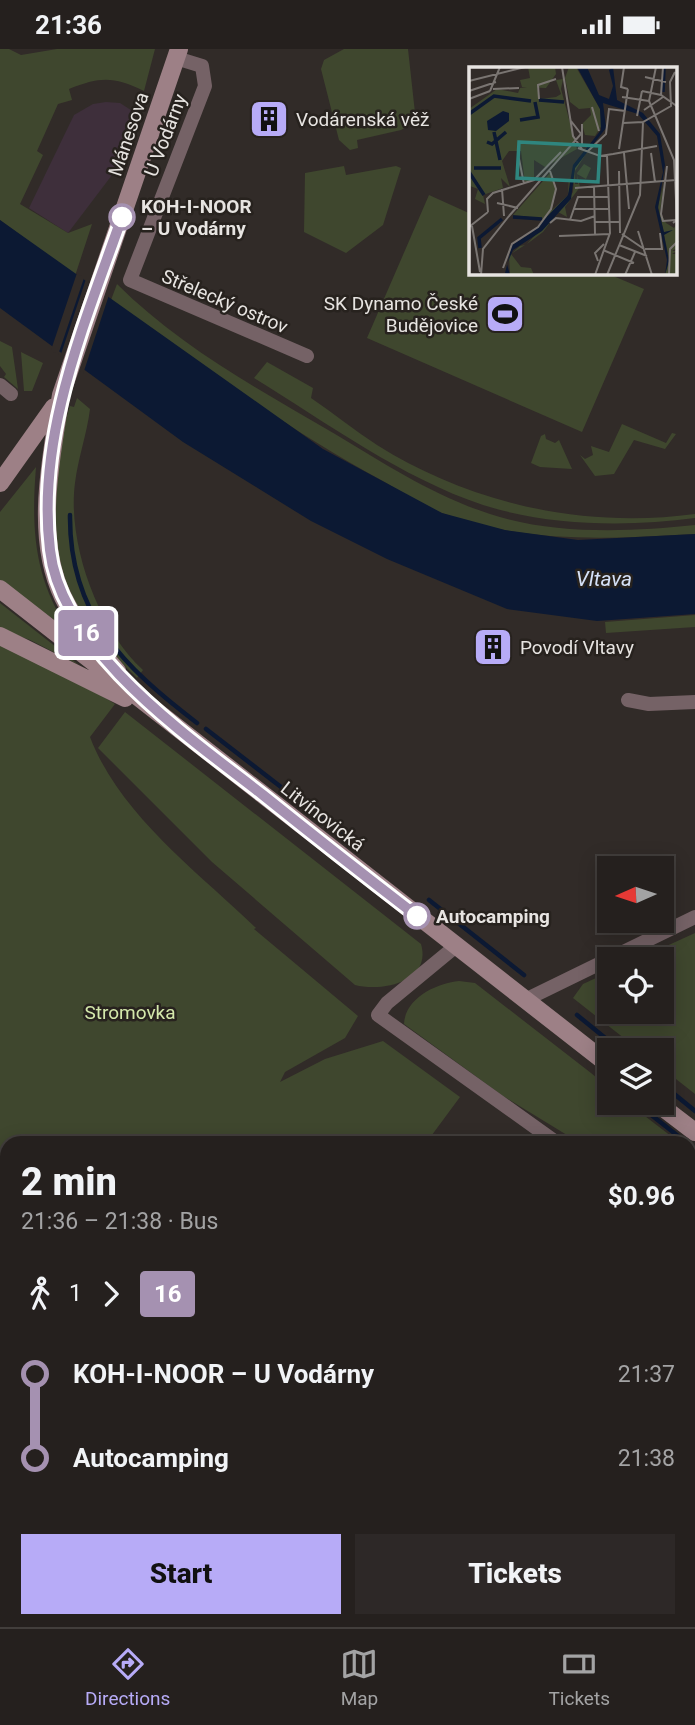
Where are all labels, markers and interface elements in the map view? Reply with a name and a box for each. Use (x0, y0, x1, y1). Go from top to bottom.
text: 21:36 (35, 10, 102, 40)
inset map (469, 67, 678, 275)
street label: Mánesova (103, 89, 154, 179)
street label: U Vodárny (139, 91, 192, 180)
building icon: Vodárenská věž (248, 98, 290, 140)
place label: Vodárenská věž (296, 108, 429, 131)
place label: KOH-I-NOOR – U Vodárny (141, 195, 252, 240)
marker: KOH-I-NOOR – U Vodárny (109, 204, 135, 230)
street label: Střelecký ostrov (158, 265, 291, 338)
place label: SK Dynamo České Budějovice (324, 292, 478, 337)
sports icon: SK Dynamo České Budějovice (484, 293, 526, 335)
water label: Vltava (576, 567, 632, 591)
line badge: 16 (55, 610, 118, 656)
text: 16 (72, 619, 100, 647)
building icon: Povodí Vltavy (472, 626, 514, 668)
place label: Povodí Vltavy (520, 636, 634, 659)
street label: Litvínovická (276, 777, 369, 856)
north arrow (597, 856, 674, 933)
map controls (597, 856, 674, 1115)
marker: Autocamping (404, 903, 430, 929)
place label: Autocamping (436, 905, 550, 928)
button: locate (597, 947, 674, 1024)
park label: Stromovka (84, 1001, 176, 1024)
button: layers (597, 1038, 674, 1115)
text: 2 min (21, 1160, 117, 1204)
text: $0.96 (608, 1181, 675, 1211)
text: 21:36 – 21:38 · Bus (21, 1208, 218, 1235)
icon: walk (21, 1275, 59, 1313)
icon: forward (92, 1275, 130, 1313)
text: 1 (69, 1280, 82, 1307)
text: 16 (154, 1280, 181, 1308)
text: KOH-I-NOOR – U Vodárny (73, 1359, 374, 1389)
text: 21:37 (618, 1361, 675, 1388)
text: Autocamping (73, 1443, 229, 1473)
text: 21:38 (618, 1445, 675, 1472)
button: Start (21, 1534, 341, 1614)
button: Tickets (355, 1534, 675, 1614)
tab: Directions (85, 1645, 170, 1710)
tab: Map (340, 1645, 378, 1710)
tab: Tickets (549, 1645, 610, 1710)

